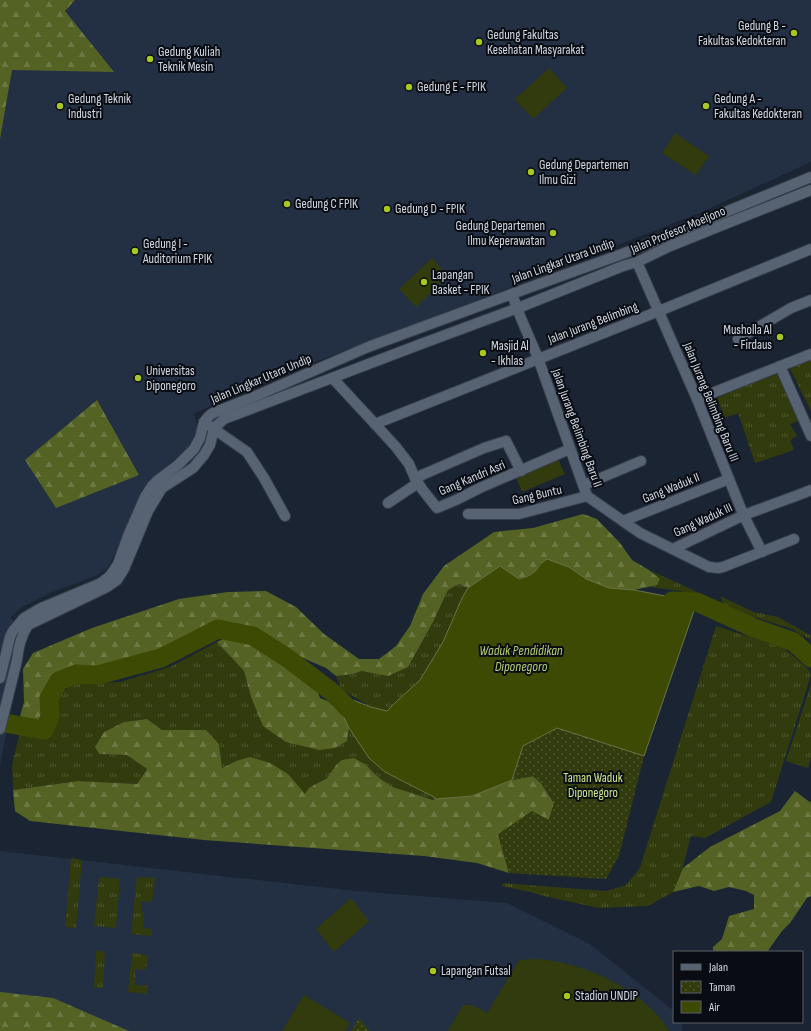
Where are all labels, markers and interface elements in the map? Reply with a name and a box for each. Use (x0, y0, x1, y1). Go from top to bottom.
place label: Gedung B - Fakultas Kedokteran (698, 18, 786, 49)
place label: Gedung Fakultas Kesehatan Masyarakat (487, 27, 585, 58)
marker: Gedung B - Fakultas Kedokteran (789, 28, 799, 38)
marker: Gedung Fakultas Kesehatan Masyarakat (474, 37, 484, 47)
place label: Gedung Kuliah Teknik Mesin (158, 44, 220, 75)
marker: Gedung Kuliah Teknik Mesin (145, 54, 155, 64)
place label: Gedung E - FPIK (417, 79, 486, 95)
marker: Gedung E - FPIK (404, 82, 414, 92)
place label: Gedung Teknik Industri (68, 91, 131, 122)
place label: Gedung A - Fakultas Kedokteran (714, 91, 802, 122)
marker: Gedung Teknik Industri (55, 101, 65, 111)
marker: Gedung A - Fakultas Kedokteran (701, 101, 711, 111)
place label: Gedung Departemen Ilmu Gizi (539, 157, 629, 188)
marker: Gedung Departemen Ilmu Gizi (526, 167, 536, 177)
place label: Gedung C FPIK (295, 196, 358, 212)
marker: Gedung C FPIK (282, 199, 292, 209)
place label: Gedung D - FPIK (395, 201, 465, 217)
street label: Jalan Profesor Moeljono (627, 203, 728, 258)
marker: Gedung D - FPIK (382, 204, 392, 214)
place label: Gedung Departemen Ilmu Keperawatan (455, 218, 545, 249)
marker: Gedung Departemen Ilmu Keperawatan (548, 228, 558, 238)
street label: Jalan Lingkar Utara Undip (509, 235, 616, 287)
place label: Gedung I - Auditorium FPIK (142, 236, 212, 267)
marker: Gedung I - Auditorium FPIK (130, 246, 140, 256)
place label: Lapangan Basket - FPIK (432, 267, 490, 298)
marker: Lapangan Basket - FPIK (419, 277, 429, 287)
street label: Jalan Jurang Belimbing (545, 298, 640, 348)
place label: Musholla Al - Firdaus (723, 322, 772, 353)
marker: Musholla Al - Firdaus (775, 332, 785, 342)
place label: Masjid Al - Ikhlas (491, 338, 529, 369)
street label: Jalan Jurang Belimbing Baru III (679, 339, 742, 464)
marker: Masjid Al - Ikhlas (478, 348, 488, 358)
street label: Jalan Lingkar Utara Undip (207, 351, 314, 408)
place label: Universitas Diponegoro (146, 363, 196, 394)
street label: Jalan Jurang Belimbing Baru II (548, 366, 606, 489)
marker: Universitas Diponegoro (133, 373, 143, 383)
street label: Gang Kandri Asri (436, 457, 508, 499)
street label: Gang Waduk II (640, 469, 702, 507)
street label: Gang Buntu (511, 482, 563, 508)
street label: Gang Waduk III (671, 499, 735, 541)
water label: Waduk Pendidikan Diponegoro (479, 642, 563, 675)
park label: Taman Waduk Diponegoro (563, 770, 623, 801)
legend (673, 951, 803, 1023)
text: Jalan (708, 960, 728, 975)
place label: Lapangan Futsal (441, 963, 511, 979)
marker: Lapangan Futsal (428, 966, 438, 976)
text: Taman (709, 980, 735, 995)
place label: Stadion UNDIP (575, 988, 638, 1004)
marker: Stadion UNDIP (562, 991, 572, 1001)
text: Air (708, 1000, 720, 1015)

